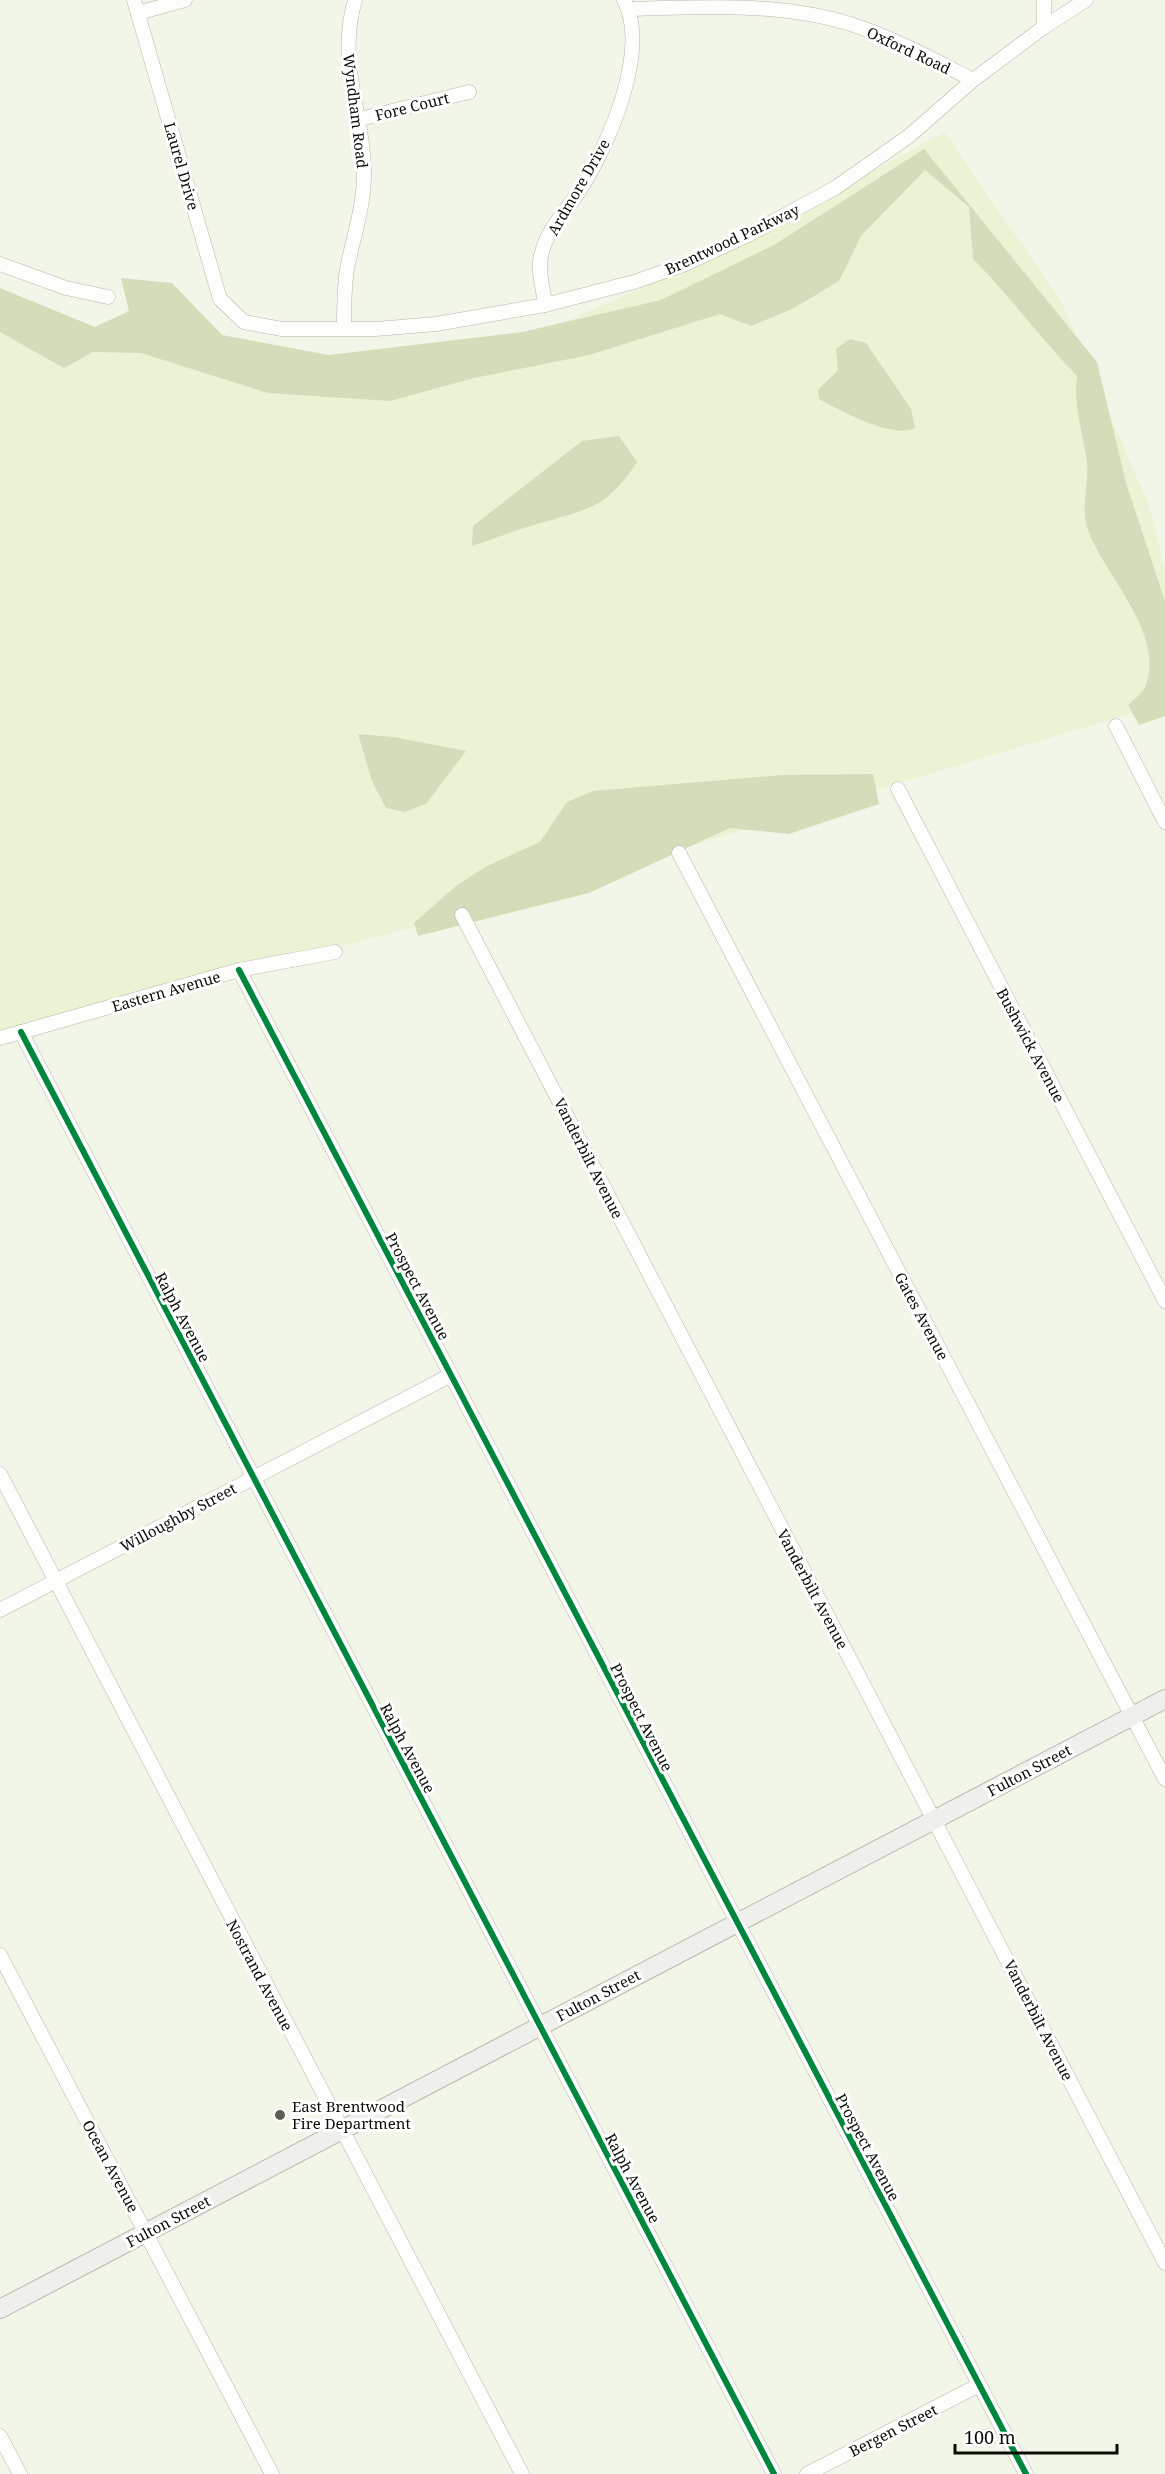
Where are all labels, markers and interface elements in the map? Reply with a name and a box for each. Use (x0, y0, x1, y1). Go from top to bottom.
street label: Oxford Road (864, 22, 954, 78)
street label: Wyndham Road (339, 53, 373, 169)
street label: Fore Court (373, 87, 451, 125)
street label: Laurel Drive (160, 120, 204, 212)
street label: Ardmore Drive (542, 135, 614, 239)
street label: Brentwood Parkway (662, 199, 803, 279)
street label: Eastern Avenue (109, 966, 223, 1016)
street label: Bushwick Avenue (992, 984, 1070, 1106)
street label: Vanderbilt Avenue (550, 1094, 628, 1222)
street label: Prospect Avenue (381, 1229, 455, 1343)
street label: Ralph Avenue (151, 1269, 215, 1365)
street label: Gates Avenue (890, 1269, 954, 1363)
street label: Willoughby Street (116, 1478, 240, 1556)
street label: Vanderbilt Avenue (773, 1526, 853, 1652)
street label: Prospect Avenue (606, 1659, 678, 1775)
street label: Ralph Avenue (376, 1700, 440, 1796)
street label: Fulton Street (984, 1739, 1074, 1801)
street label: Nostrand Avenue (222, 1916, 298, 2034)
street label: Vanderbilt Avenue (1000, 1956, 1078, 2084)
street label: Fulton Street (553, 1964, 643, 2026)
street label: Prospect Avenue (831, 2090, 905, 2204)
place label: East Brentwood Fire Department (292, 2096, 411, 2133)
marker: East Brentwood Fire Department (273, 2108, 287, 2122)
street label: Ocean Avenue (78, 2116, 144, 2216)
street label: Ralph Avenue (601, 2130, 665, 2226)
street label: Fulton Street (123, 2190, 213, 2252)
street label: Bergen Street (846, 2399, 940, 2461)
scale bar (955, 2417, 1117, 2455)
text: 100 m (964, 2425, 1016, 2449)

